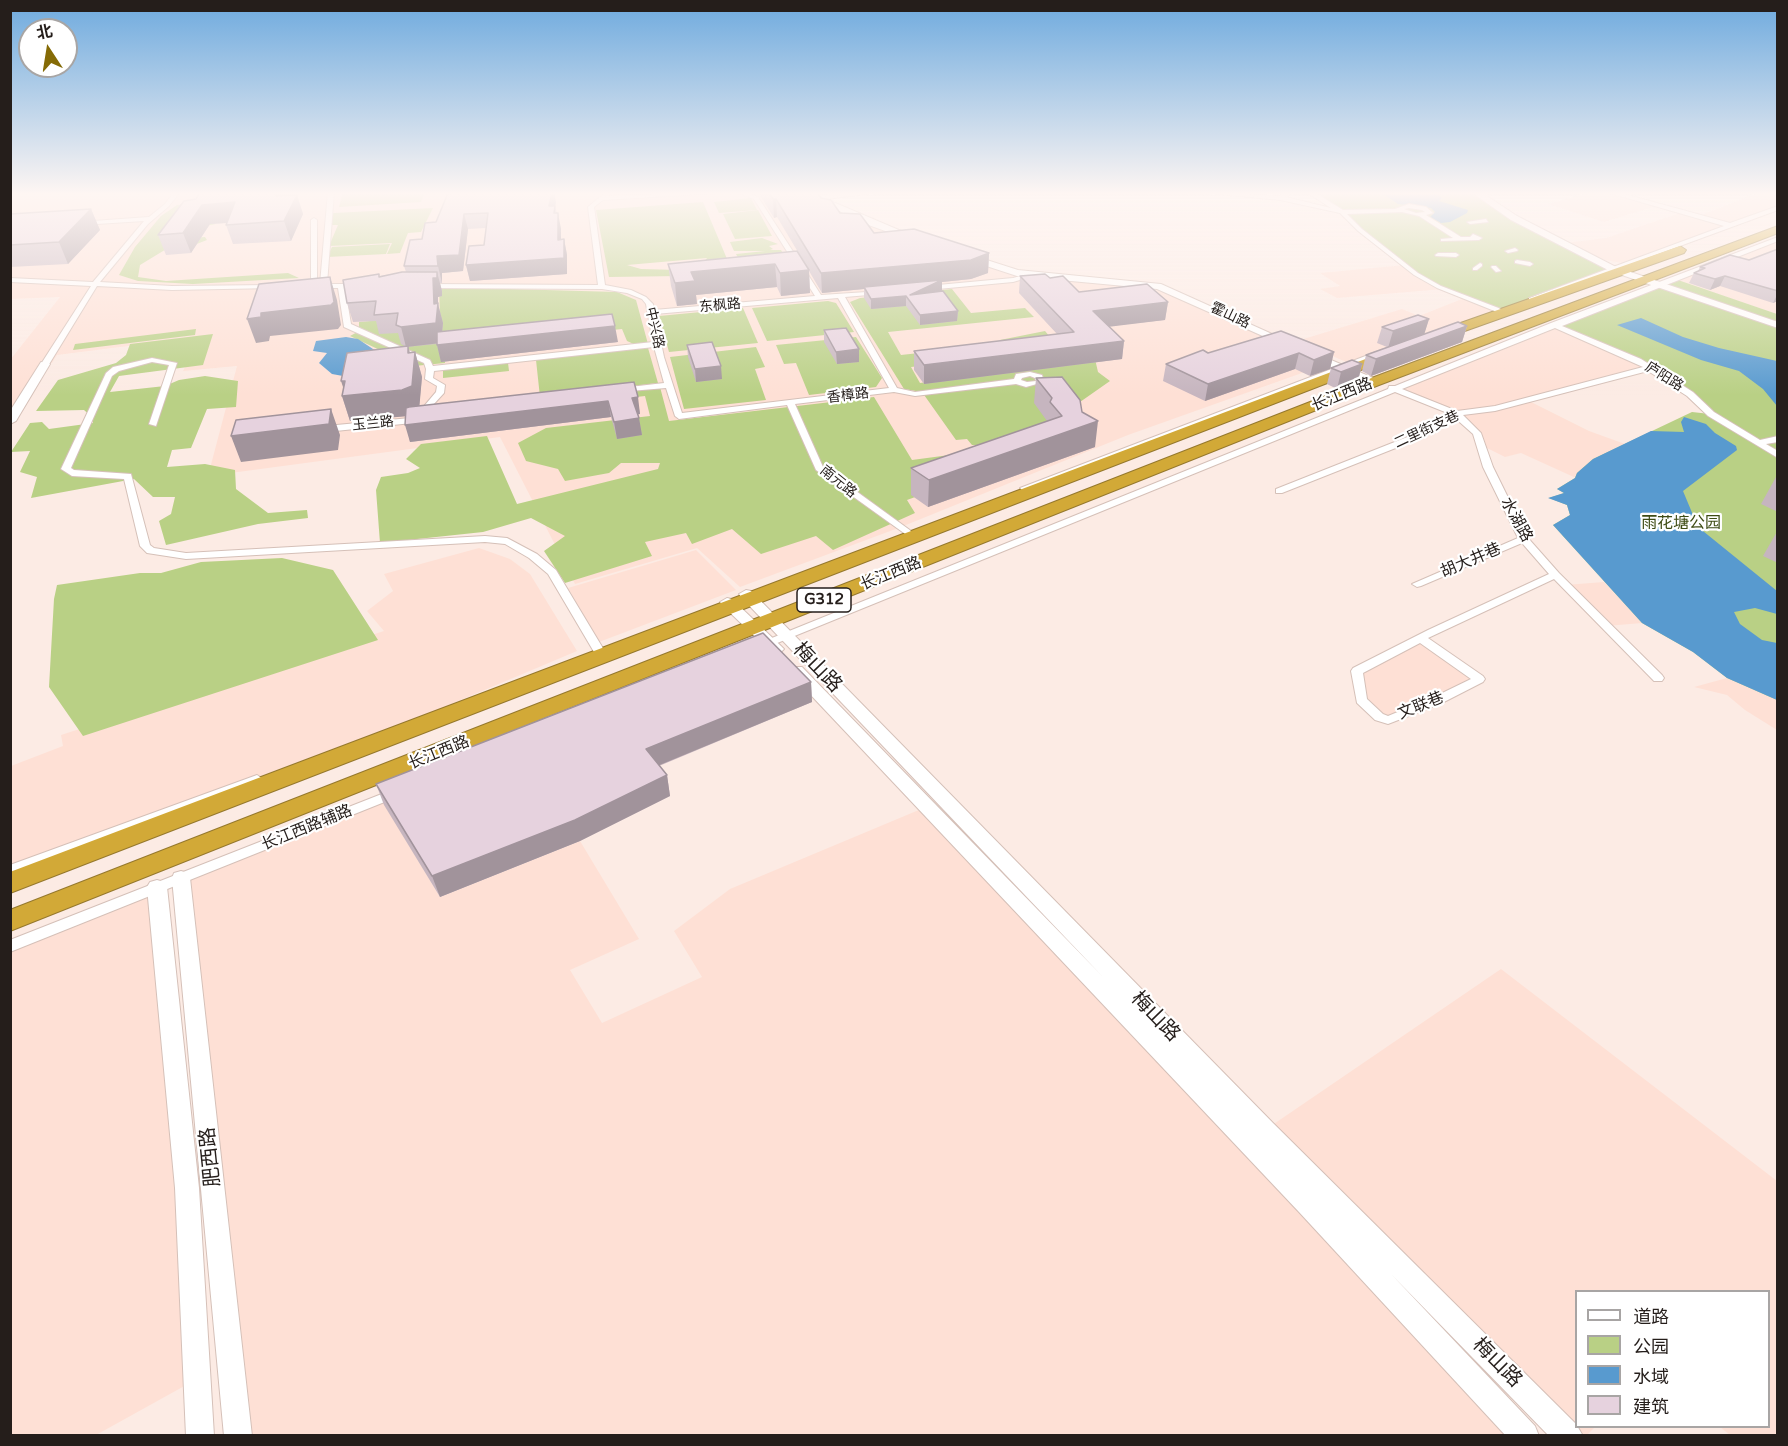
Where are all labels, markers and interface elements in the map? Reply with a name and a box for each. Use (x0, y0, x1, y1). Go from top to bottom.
north arrow (18, 18, 78, 78)
text: 北 (35, 21, 55, 44)
street label: 东枫路 (698, 296, 742, 316)
street label: 霍山路 (1207, 300, 1253, 332)
street label: 中兴路 (641, 306, 667, 350)
street label: 庐阳路 (1642, 359, 1686, 395)
street label: 长江西路 (1309, 374, 1375, 416)
street label: 香樟路 (826, 385, 870, 407)
street label: 二里街支巷 (1392, 408, 1462, 452)
street label: 玉兰路 (351, 413, 395, 435)
street label: 南元路 (816, 462, 860, 502)
street label: 水湖路 (1496, 494, 1536, 546)
park label: 雨花塘公园 (1641, 514, 1721, 534)
street label: 胡大井巷 (1438, 540, 1504, 582)
street label: 长江西路 (858, 553, 924, 595)
road number: G312 (797, 588, 851, 612)
street label: 梅山路 (788, 638, 846, 698)
street label: 文联巷 (1395, 688, 1447, 724)
street label: 长江西路 (406, 732, 472, 774)
street label: 长江西路辅路 (259, 801, 355, 855)
street label: 梅山路 (1126, 987, 1184, 1047)
street label: 肥西路 (196, 1126, 226, 1188)
legend (1575, 1290, 1770, 1428)
text: 道路 (1633, 1306, 1669, 1328)
street label: 梅山路 (1467, 1333, 1527, 1393)
text: 公园 (1633, 1336, 1669, 1358)
text: 水域 (1633, 1366, 1669, 1388)
text: 建筑 (1633, 1396, 1669, 1418)

